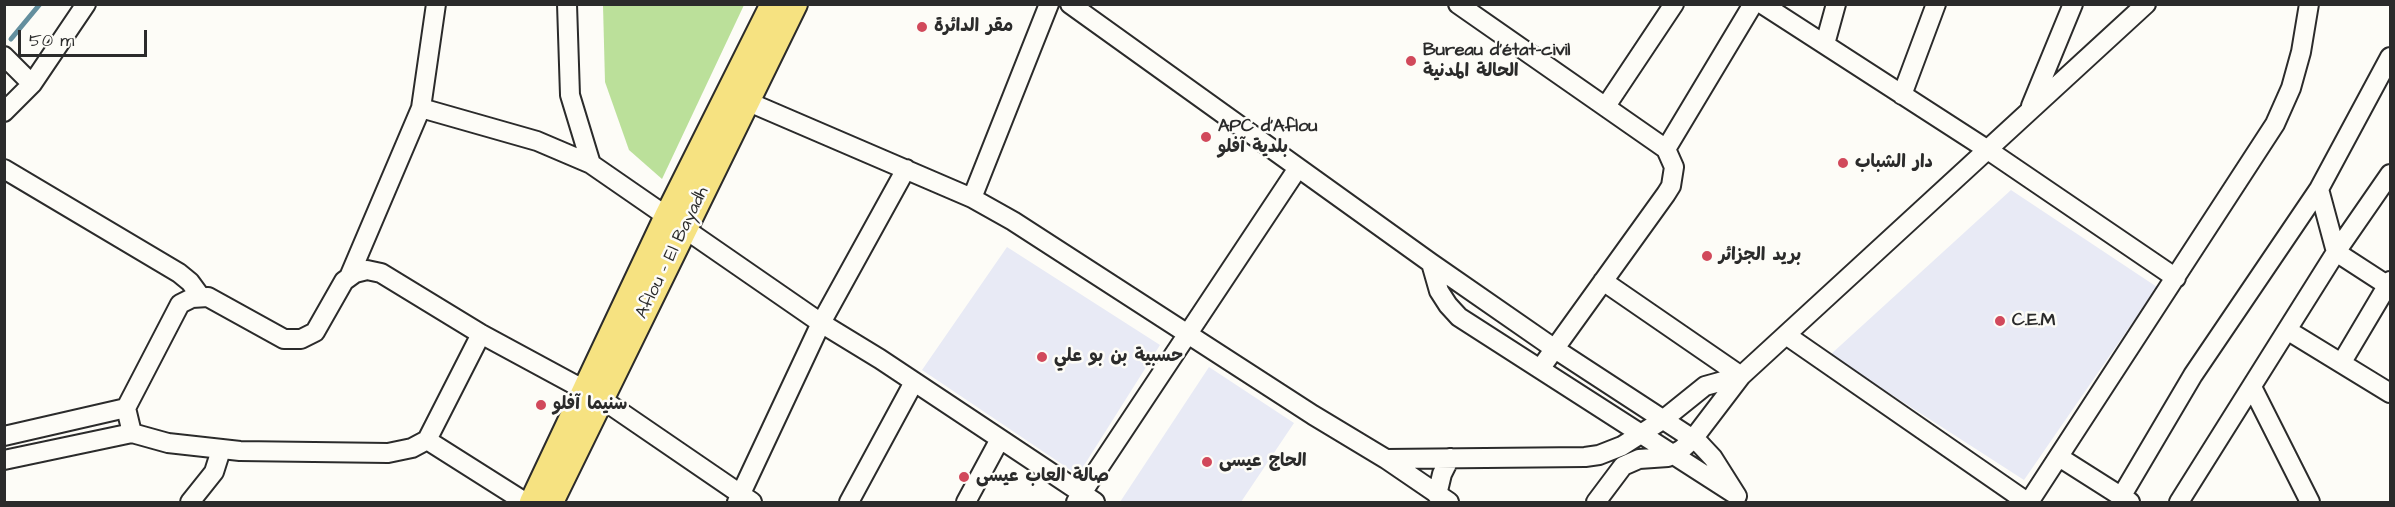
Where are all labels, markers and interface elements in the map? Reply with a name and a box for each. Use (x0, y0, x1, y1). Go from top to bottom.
place label: مقر الدائرة (934, 16, 1013, 38)
scale bar (21, 18, 150, 56)
marker: مقر الدائرة (915, 20, 929, 34)
text: 50 m (29, 28, 74, 53)
place label: Bureau d'état-civil الحالة المدنية (1423, 40, 1570, 82)
marker: Bureau d'état-civil الحالة المدنية (1404, 54, 1418, 68)
place label: APC d'Aflou بلدية آفلو (1218, 116, 1317, 158)
marker: APC d'Aflou بلدية آفلو (1199, 130, 1213, 144)
place label: دار الشباب (1855, 152, 1933, 174)
marker: دار الشباب (1836, 156, 1850, 170)
street label: Aflou - El Bayadh (632, 183, 714, 323)
place label: بريد الجزائر (1719, 245, 1801, 267)
marker: بريد الجزائر (1700, 249, 1714, 263)
place label: C.E.M (2012, 310, 2055, 332)
marker: C.E.M (1993, 314, 2007, 328)
place label: حسبية بن بو علي (1054, 346, 1183, 368)
marker: حسبية بن بو علي (1035, 350, 1049, 364)
place label: سنيما آفلو (553, 394, 627, 416)
marker: سنيما آفلو (534, 398, 548, 412)
place label: الحاج عيسى (1219, 451, 1307, 473)
marker: الحاج عيسى (1200, 455, 1214, 469)
place label: صالة العاب عيسى (976, 466, 1109, 488)
marker: صالة العاب عيسى (957, 470, 971, 484)

